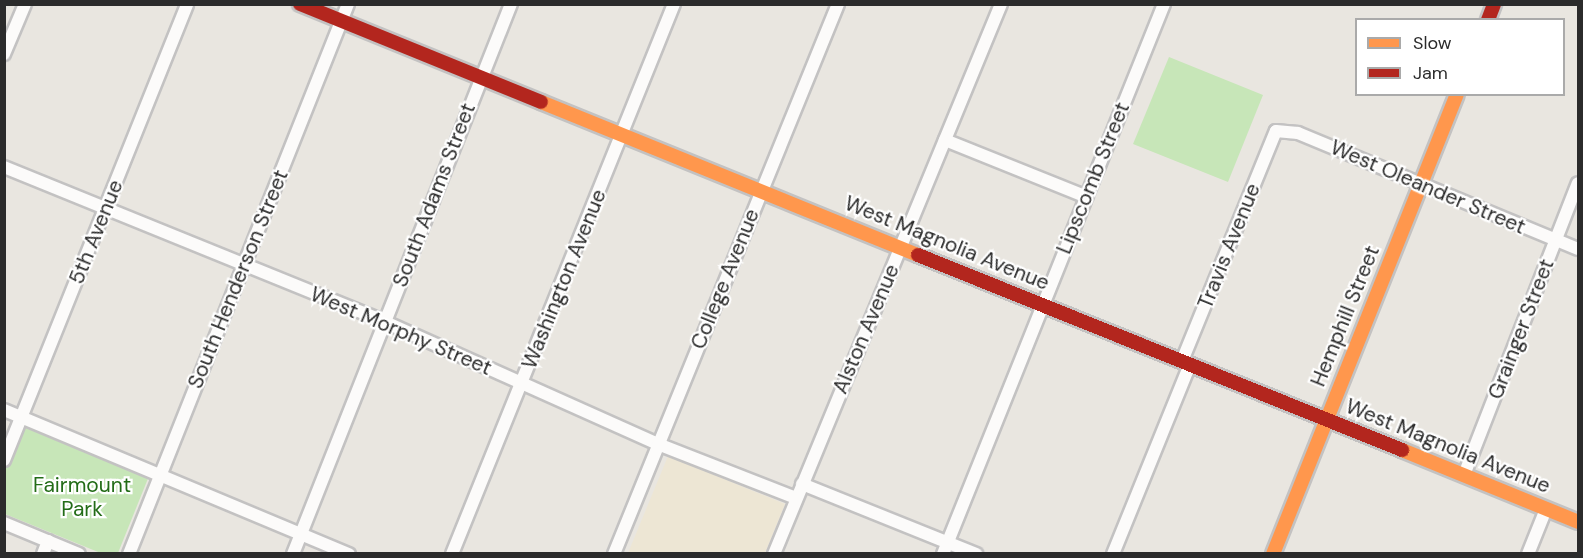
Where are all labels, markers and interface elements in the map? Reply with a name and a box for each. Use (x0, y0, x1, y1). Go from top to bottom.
legend (1355, 18, 1565, 96)
text: Slow (1413, 31, 1452, 55)
text: Jam (1413, 61, 1448, 85)
street label: Lipscomb Street (1051, 99, 1135, 257)
street label: South Adams Street (387, 100, 481, 290)
street label: West Oleander Street (1327, 134, 1529, 240)
street label: South Henderson Street (183, 166, 293, 392)
street label: 5th Avenue (64, 176, 128, 288)
street label: Travis Avenue (1192, 180, 1266, 312)
street label: Washington Avenue (516, 185, 612, 373)
street label: West Magnolia Avenue (841, 190, 1053, 296)
street label: College Avenue (685, 205, 765, 353)
street label: Hemphill Street (1305, 242, 1385, 390)
street label: Grainger Street (1483, 255, 1559, 403)
street label: Alston Avenue (827, 261, 905, 397)
street label: West Morphy Street (306, 281, 496, 381)
street label: West Magnolia Avenue (1342, 393, 1554, 499)
park label: Fairmount Park (33, 472, 131, 522)

